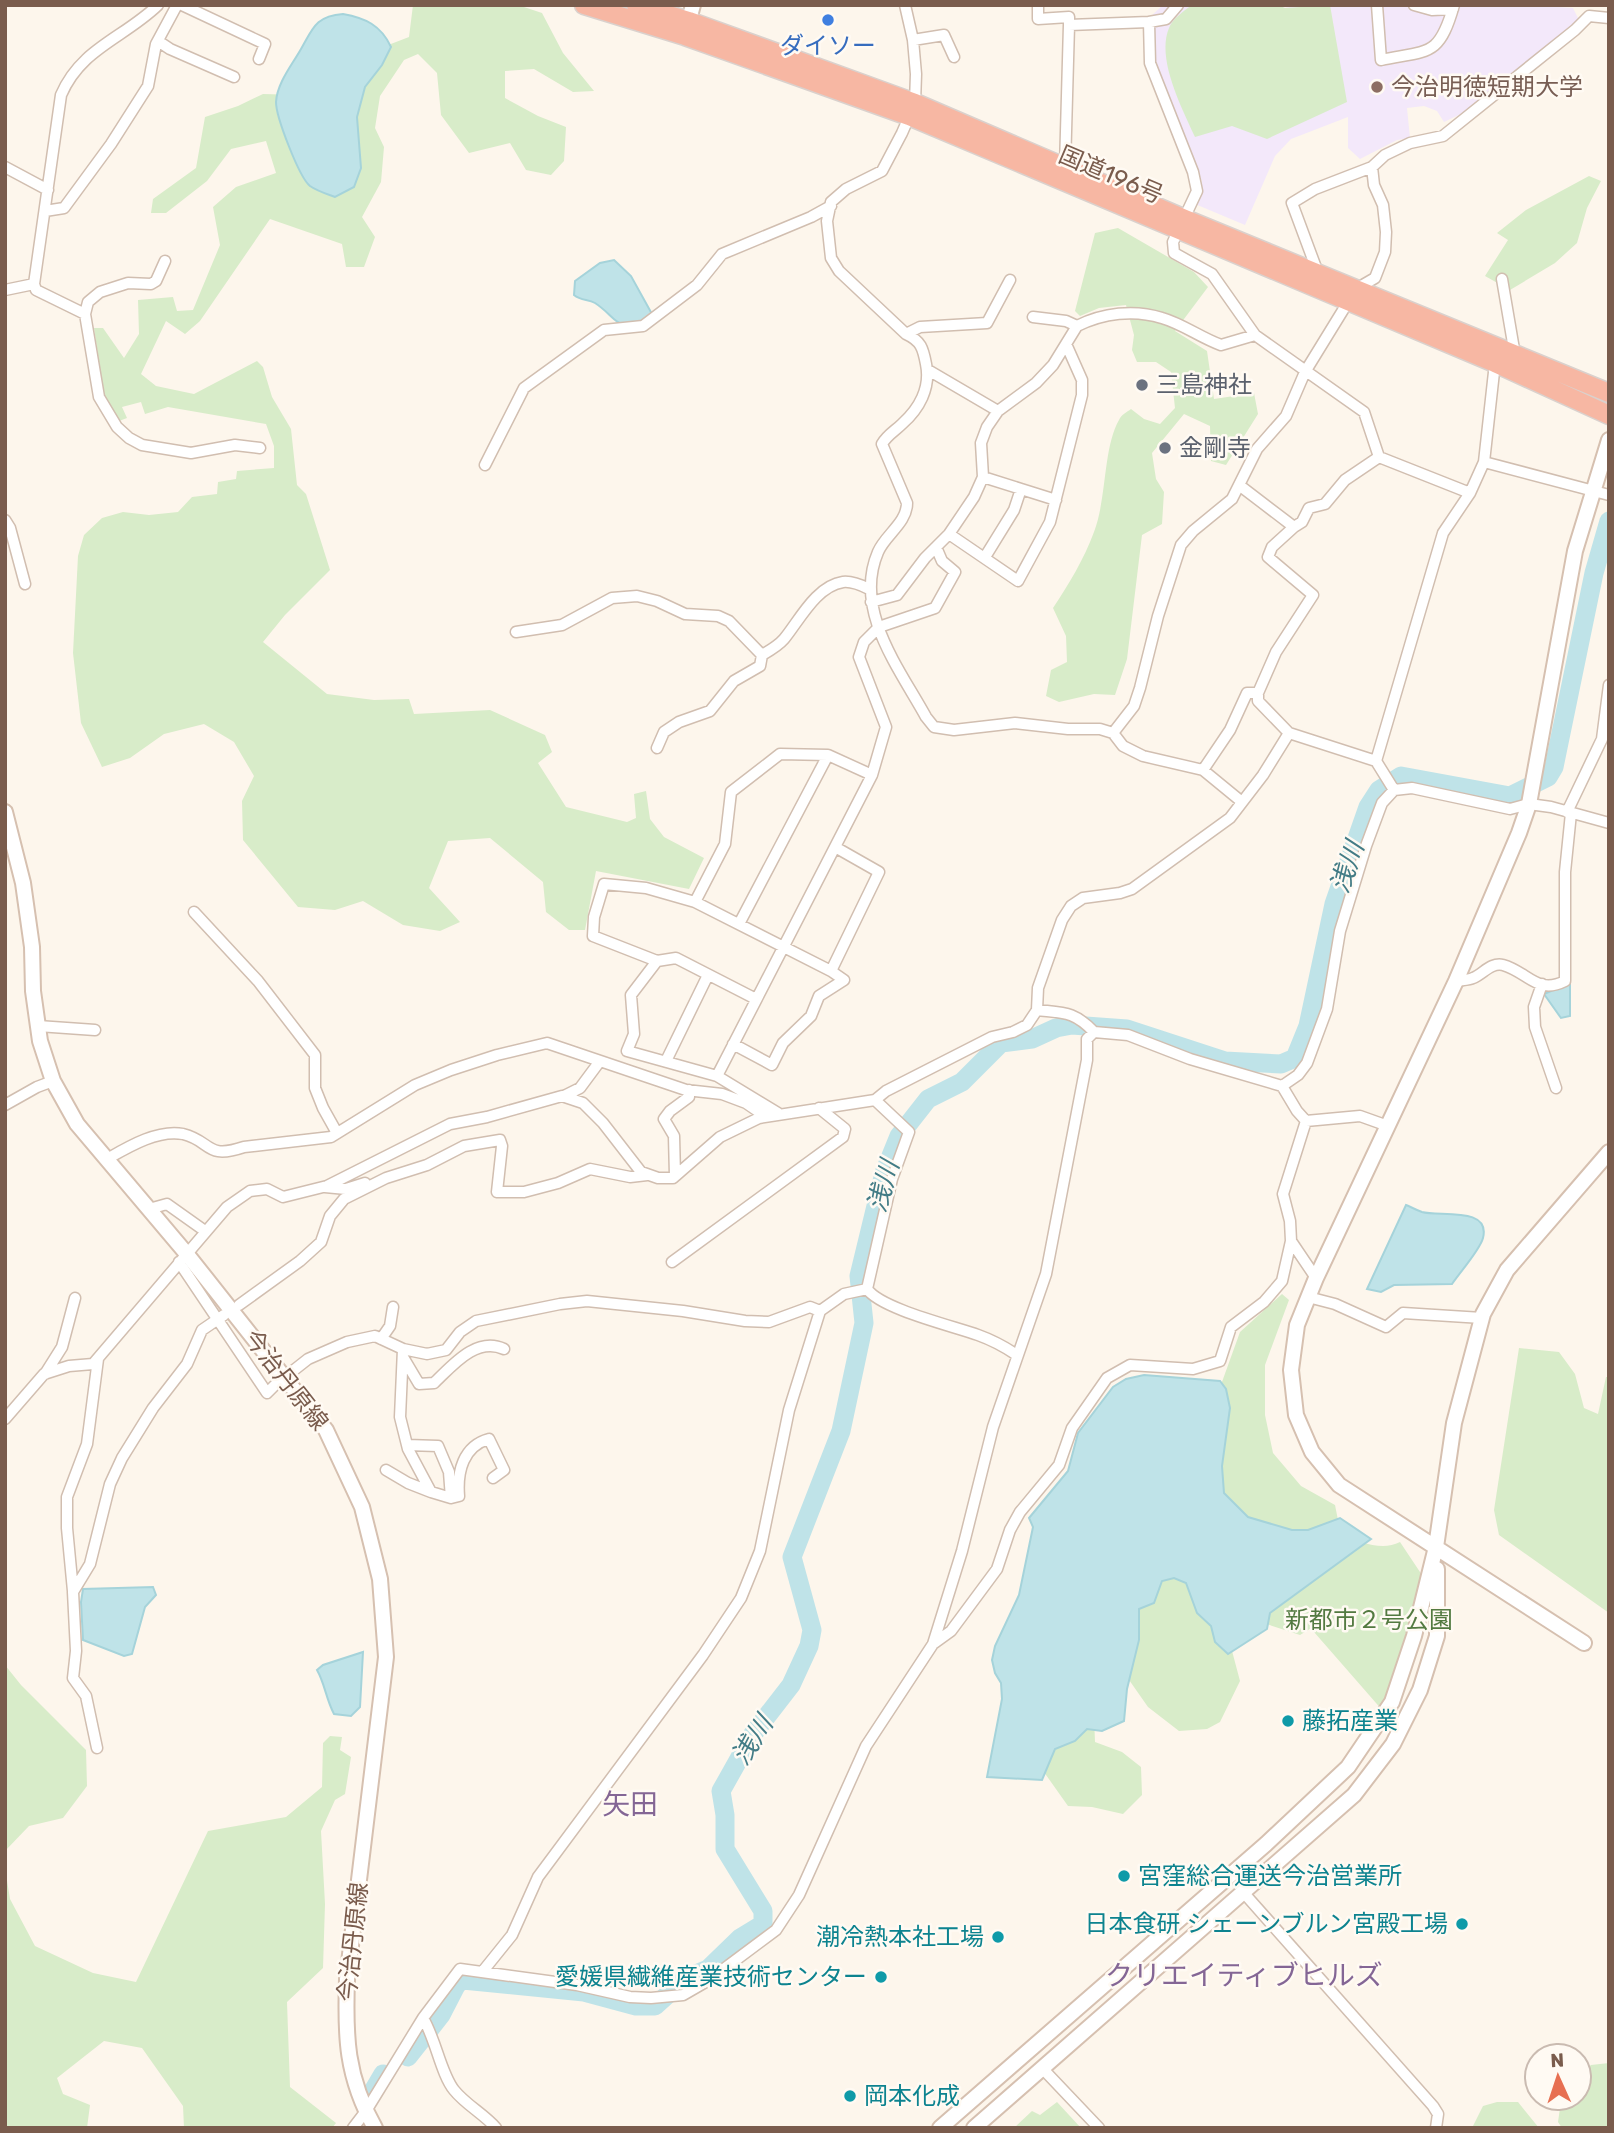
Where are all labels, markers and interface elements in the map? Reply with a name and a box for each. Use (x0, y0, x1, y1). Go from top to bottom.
marker: ダイソー (820, 12, 836, 28)
place label: ダイソー (780, 32, 876, 60)
place label: 今治明徳短期大学 (1391, 73, 1583, 101)
marker: 今治明徳短期大学 (1369, 79, 1385, 95)
street label: 国道196号 (1055, 140, 1167, 210)
place label: 三島神社 (1156, 371, 1252, 399)
marker: 三島神社 (1134, 377, 1150, 393)
place label: 金剛寺 (1179, 434, 1251, 462)
marker: 金剛寺 (1157, 440, 1173, 456)
water label: 浅川 (1324, 835, 1372, 897)
water label: 浅川 (861, 1154, 906, 1215)
street label: 今治丹原線 (238, 1324, 334, 1436)
park label: 新都市２号公園 (1285, 1606, 1453, 1634)
place label: 藤拓産業 (1302, 1707, 1398, 1735)
water label: 浅川 (725, 1708, 781, 1771)
marker: 藤拓産業 (1280, 1713, 1296, 1729)
district label: 矢田 (602, 1788, 658, 1821)
place label: 宮窪総合運送今治営業所 (1138, 1862, 1402, 1890)
marker: 宮窪総合運送今治営業所 (1116, 1868, 1132, 1884)
street label: 今治丹原線 (333, 1881, 373, 2003)
place label: 日本食研 シェーンブルン宮殿工場 (1085, 1910, 1448, 1938)
marker: 日本食研 シェーンブルン宮殿工場 (1454, 1916, 1470, 1932)
place label: 潮冷熱本社工場 (816, 1923, 984, 1951)
marker: 潮冷熱本社工場 (990, 1929, 1006, 1945)
district label: クリエイティブヒルズ (1105, 1959, 1383, 1992)
place label: 愛媛県繊維産業技術センター (555, 1963, 867, 1991)
marker: 愛媛県繊維産業技術センター (873, 1969, 889, 1985)
north arrow (1523, 2042, 1593, 2112)
text: N (1550, 2049, 1565, 2072)
place label: 岡本化成 (864, 2082, 960, 2110)
marker: 岡本化成 (842, 2088, 858, 2104)

